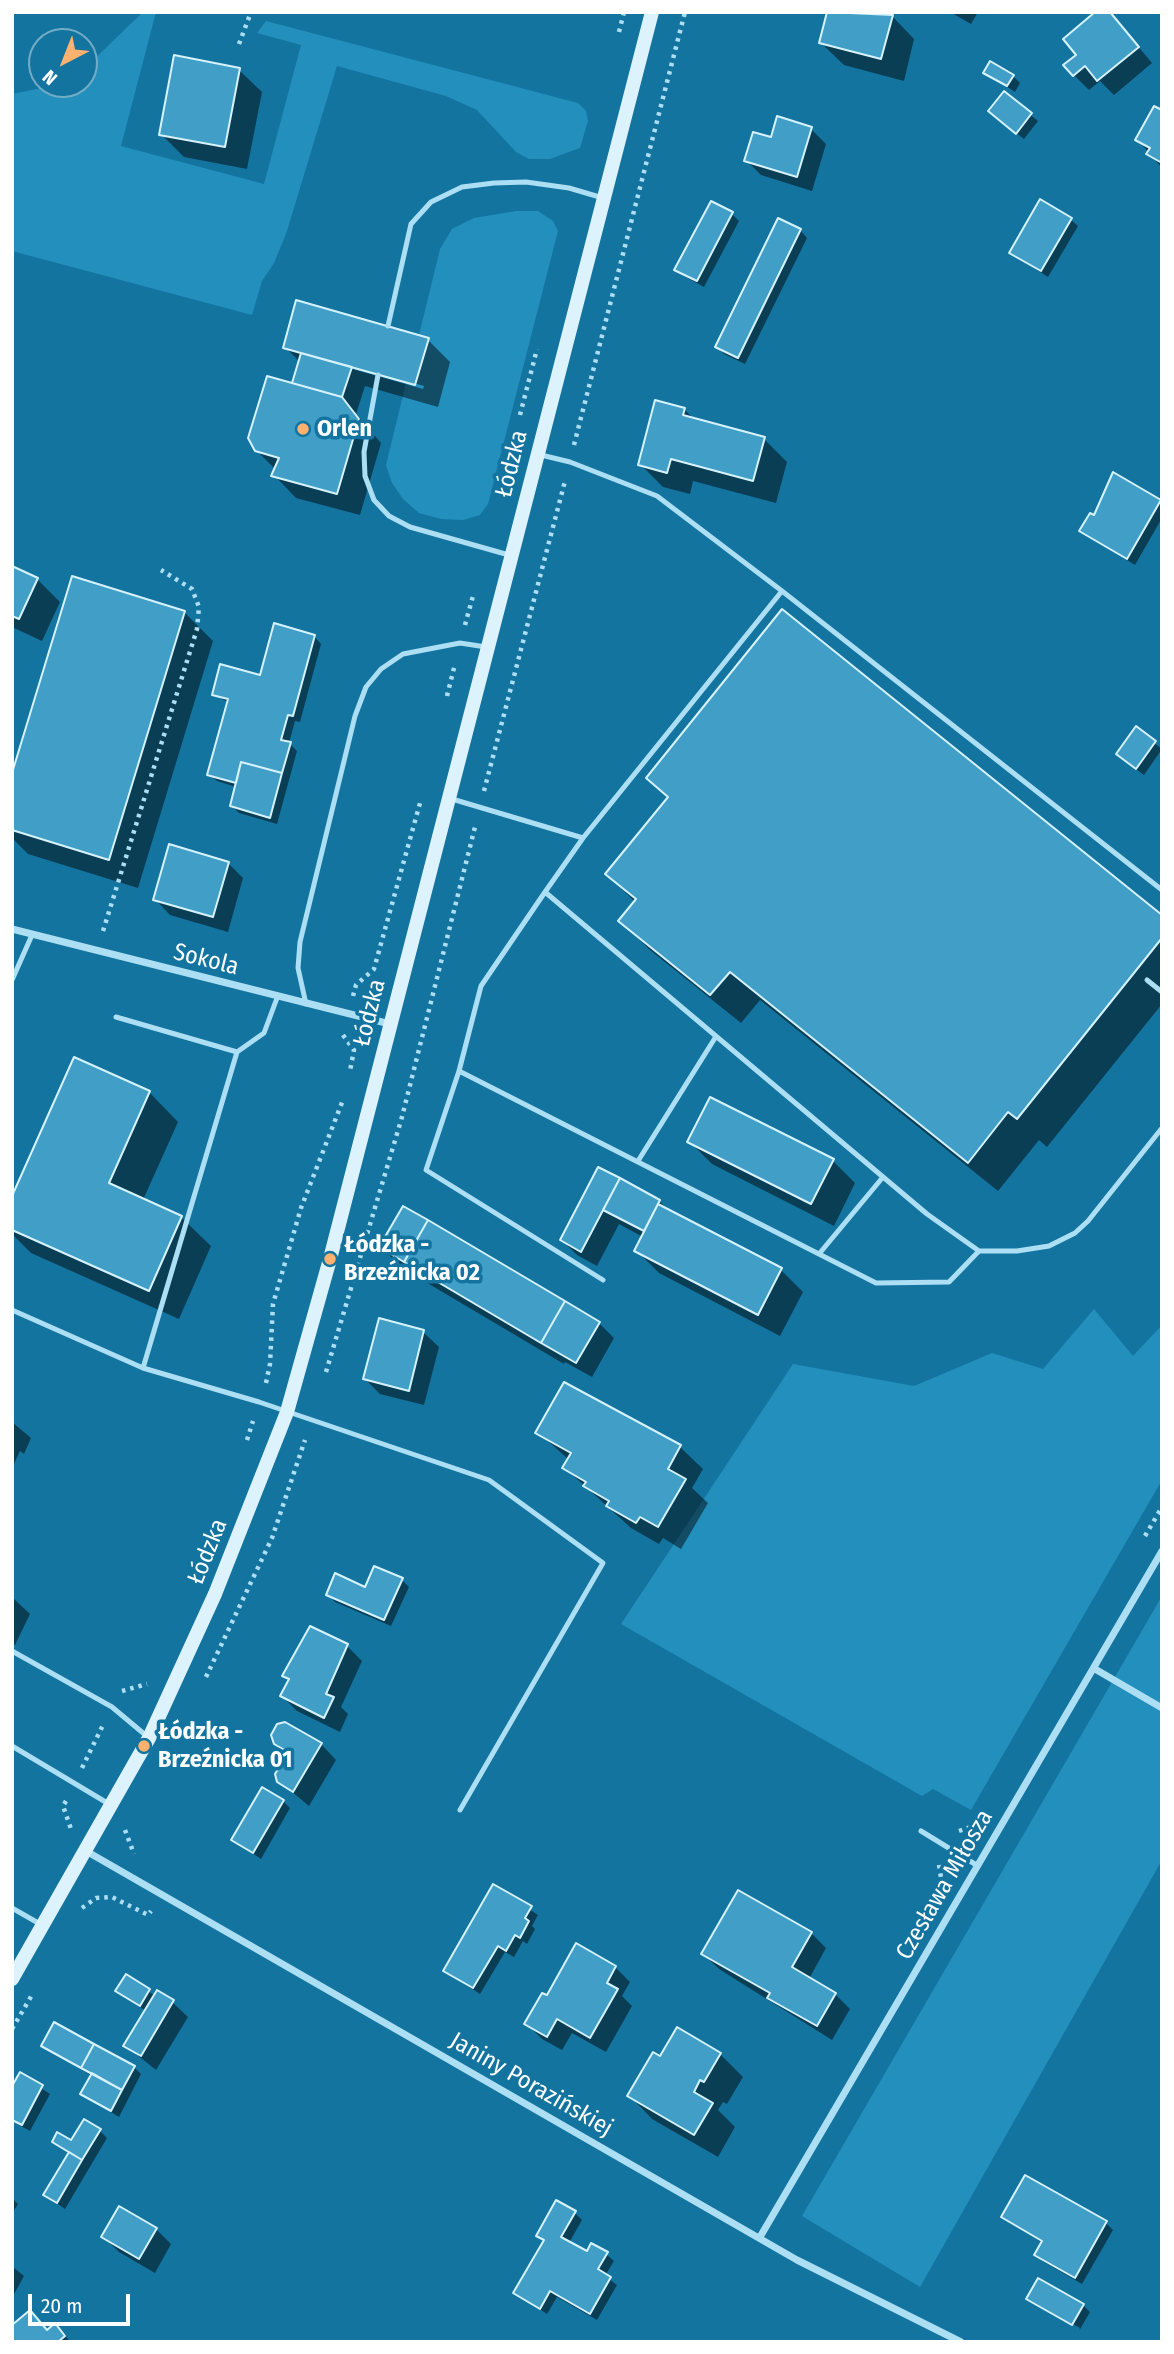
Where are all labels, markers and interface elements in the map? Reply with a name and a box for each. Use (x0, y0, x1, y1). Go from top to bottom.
north arrow (28, 28, 98, 98)
text: N (38, 65, 62, 90)
place label: Orlen (317, 415, 372, 443)
marker: Orlen (295, 421, 311, 437)
street label: Łódzka (490, 427, 534, 501)
street label: Sokola (170, 938, 242, 982)
street label: Łódzka (348, 976, 392, 1050)
place label: Łódzka - Brzeźnicka 02 (344, 1231, 480, 1287)
marker: Łódzka - Brzeźnicka 02 (322, 1251, 338, 1267)
street label: Łódzka (182, 1515, 234, 1589)
place label: Łódzka - Brzeźnicka 01 (158, 1718, 293, 1774)
marker: Łódzka - Brzeźnicka 01 (136, 1738, 152, 1754)
street label: Czesława Miłosza (890, 1805, 1000, 1965)
street label: Janiny Porazińskiej (444, 2027, 618, 2143)
scale bar (32, 2280, 133, 2324)
text: 20 m (41, 2293, 82, 2319)

